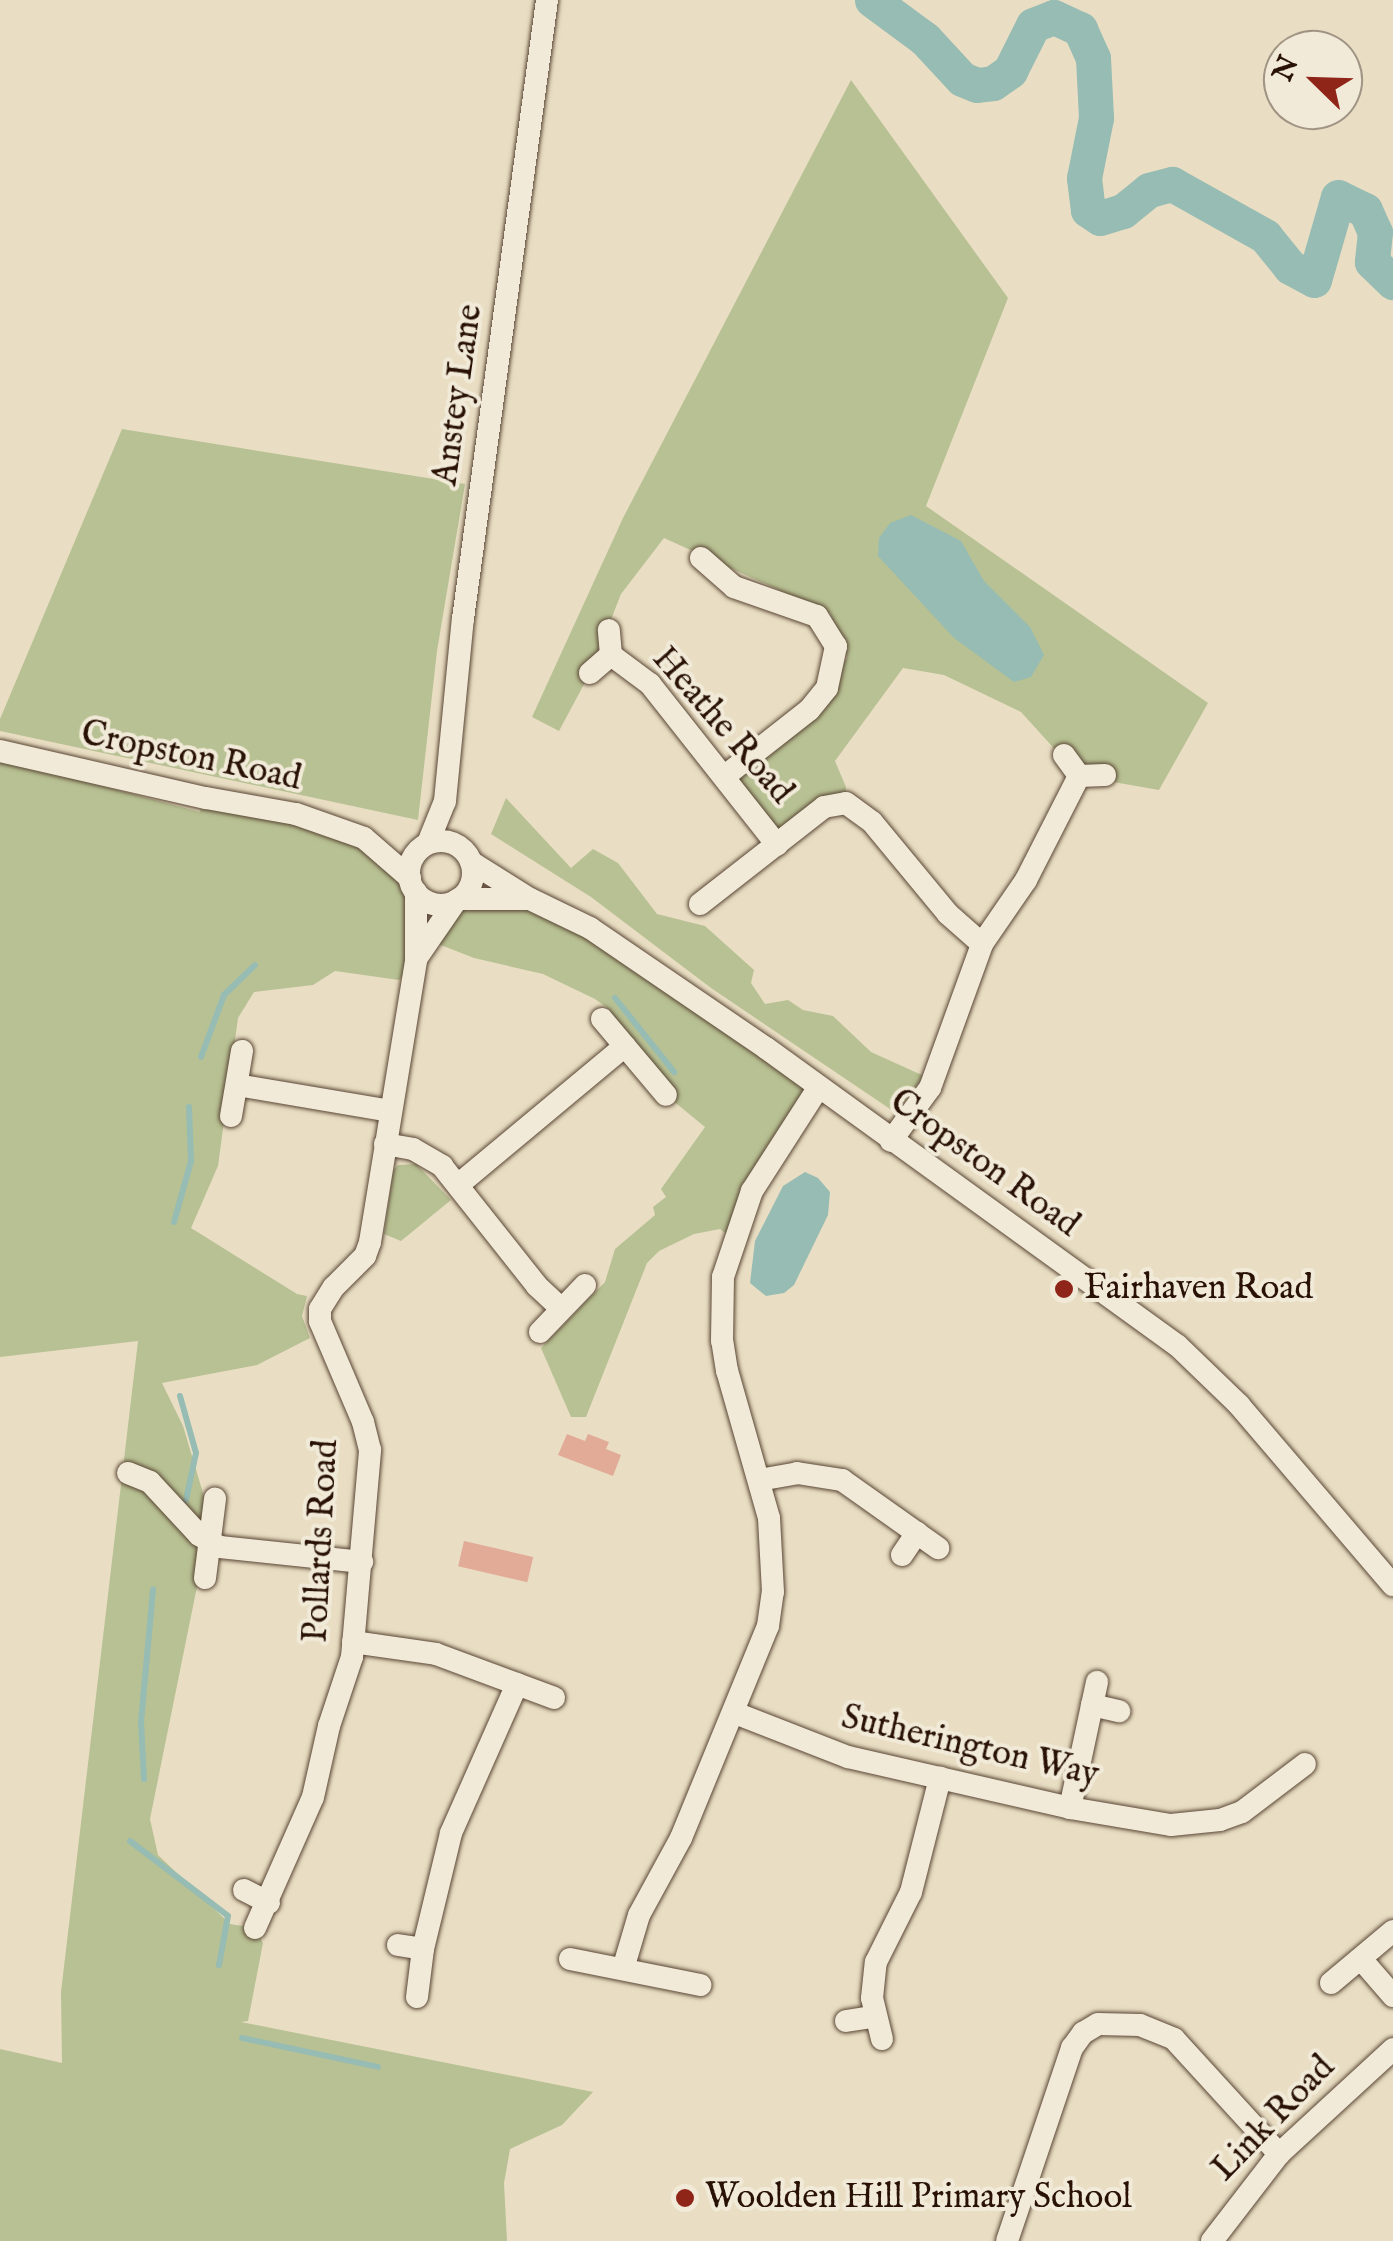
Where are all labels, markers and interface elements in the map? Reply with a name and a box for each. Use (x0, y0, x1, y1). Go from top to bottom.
north arrow (1263, 30, 1363, 130)
text: N (1266, 51, 1308, 87)
street label: Anstey Lane (426, 302, 492, 488)
street label: Heathe Road (642, 639, 802, 813)
street label: Cropston Road (77, 713, 305, 801)
street label: Cropston Road (881, 1081, 1087, 1247)
place label: Fairhaven Road (1084, 1268, 1313, 1310)
marker: Fairhaven Road (1053, 1278, 1075, 1300)
street label: Pollards Road (296, 1438, 348, 1644)
street label: Sutherington Way (837, 1697, 1103, 1797)
street label: Link Road (1204, 2047, 1344, 2191)
place label: Woolden Hill Primary School (705, 2177, 1132, 2219)
marker: Woolden Hill Primary School (674, 2187, 696, 2209)

